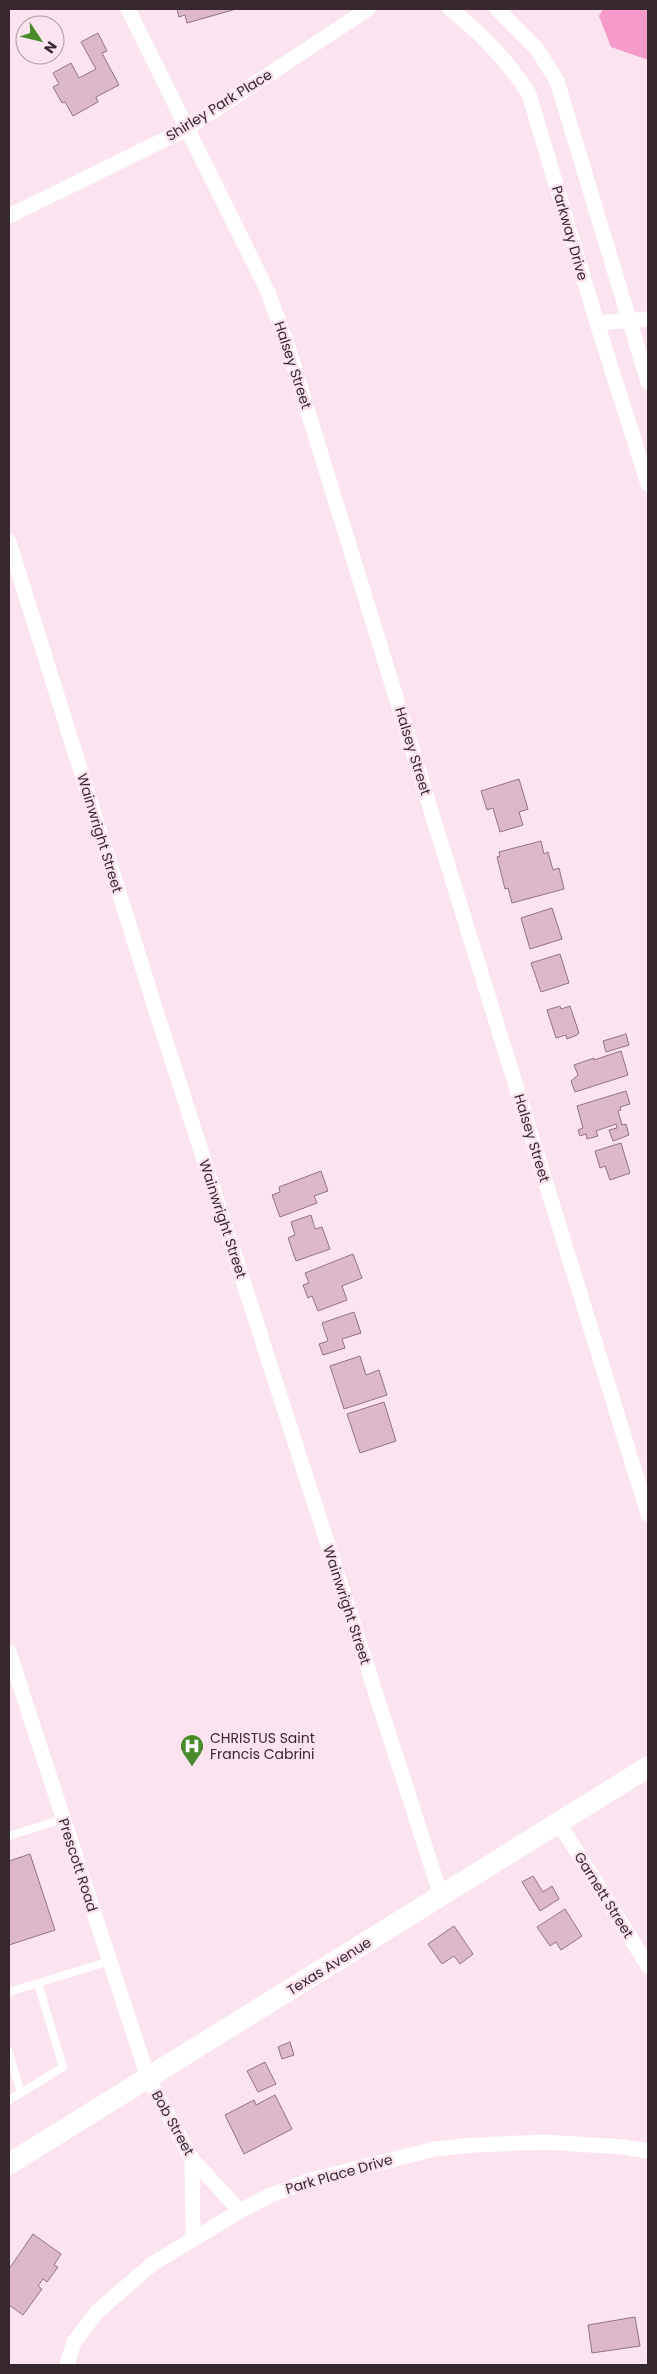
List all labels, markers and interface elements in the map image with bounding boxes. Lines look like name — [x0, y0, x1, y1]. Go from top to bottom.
north arrow — [15, 15, 65, 65]
text: N — [39, 37, 62, 58]
street label: Shirley Park Place — [162, 64, 276, 146]
street label: Parkway Drive — [547, 183, 593, 283]
street label: Halsey Street — [269, 319, 317, 411]
street label: Halsey Street — [390, 704, 436, 798]
street label: Wainwright Street — [72, 771, 128, 895]
street label: Halsey Street — [509, 1091, 555, 1185]
street label: Wainwright Street — [194, 1157, 252, 1281]
street label: Wainwright Street — [318, 1543, 376, 1667]
place label: CHRISTUS Saint Francis Cabrini — [210, 1728, 315, 1764]
hospital icon: CHRISTUS Saint Francis Cabrini — [179, 1733, 205, 1767]
street label: Prescott Road — [53, 1816, 103, 1914]
street label: Garnett Street — [570, 1848, 638, 1942]
street label: Texas Avenue — [283, 1932, 375, 2000]
street label: Bob Street — [147, 2087, 199, 2159]
street label: Park Place Drive — [283, 2149, 395, 2199]

